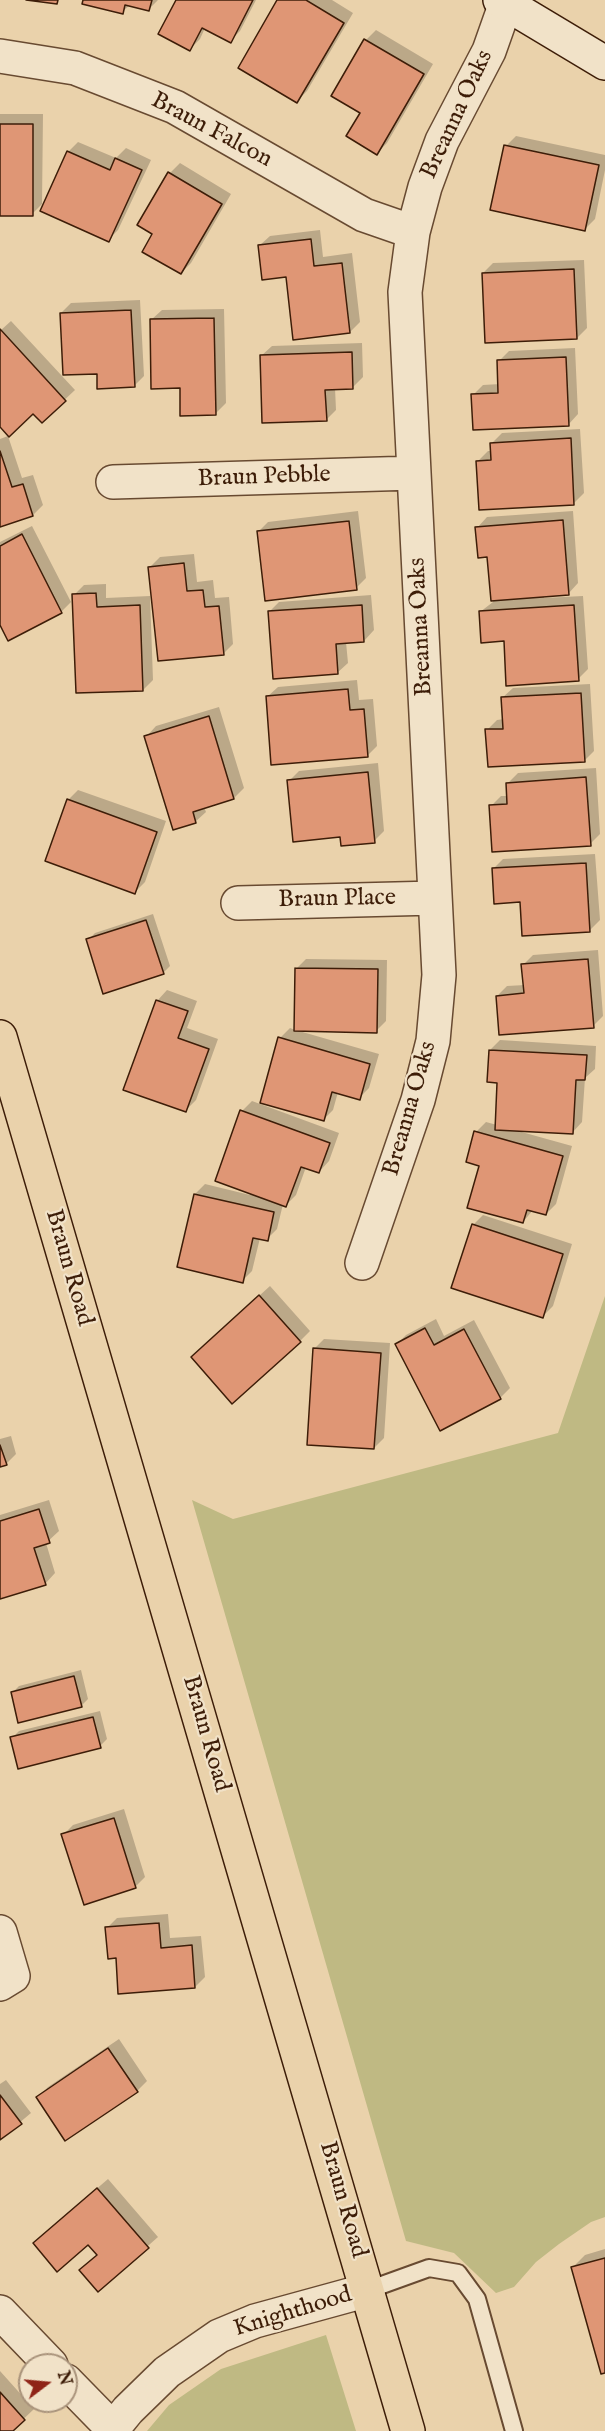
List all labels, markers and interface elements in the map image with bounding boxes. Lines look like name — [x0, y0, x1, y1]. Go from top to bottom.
street label: Breanna Oaks — [416, 46, 500, 184]
street label: Braun Falcon — [145, 87, 277, 175]
street label: Braun Pebble — [197, 461, 331, 495]
street label: Breanna Oaks — [404, 557, 440, 697]
street label: Braun Place — [278, 885, 396, 915]
street label: Breanna Oaks — [378, 1038, 444, 1180]
street label: Braun Road — [38, 1206, 98, 1330]
street label: Braun Road — [175, 1672, 235, 1796]
street label: Braun Road — [312, 2138, 372, 2262]
street label: Knighthood — [231, 2281, 355, 2345]
north arrow — [18, 2353, 78, 2413]
text: N — [52, 2369, 75, 2388]

